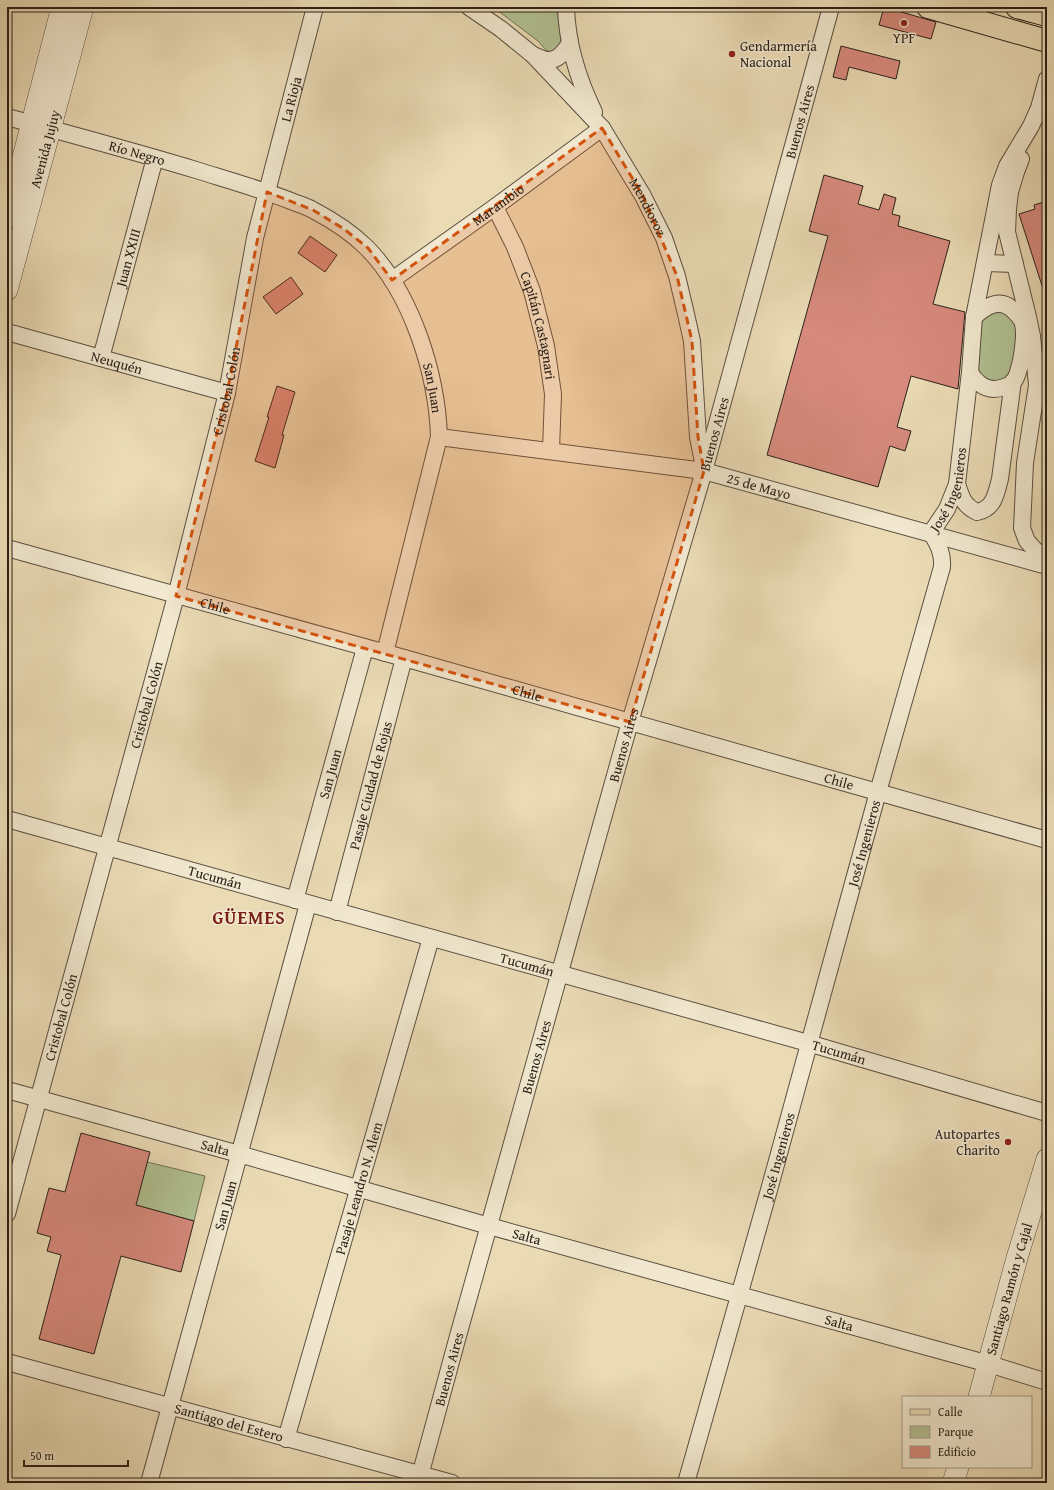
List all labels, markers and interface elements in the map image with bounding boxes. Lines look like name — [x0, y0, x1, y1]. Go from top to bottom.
marker: YPF — [899, 18, 909, 28]
place label: YPF — [893, 28, 916, 48]
place label: Gendarmería Nacional — [740, 36, 817, 72]
marker: Gendarmería Nacional — [727, 49, 737, 59]
street label: La Rioja — [276, 74, 307, 124]
street label: Buenos Aires — [780, 82, 819, 161]
street label: Avenida Jujuy — [25, 108, 65, 190]
street label: Río Negro — [107, 135, 168, 170]
street label: Mendioroz — [624, 174, 672, 240]
street label: Marambio — [468, 179, 528, 230]
street label: Juan XXIII — [110, 226, 146, 291]
street label: Capitán Castagnari — [515, 268, 561, 381]
street label: Cristobal Colón — [207, 345, 245, 437]
street label: Neuquén — [89, 346, 145, 379]
street label: San Juan — [418, 361, 447, 414]
street label: Buenos Aires — [694, 395, 734, 473]
street label: José Ingenieros — [923, 446, 971, 537]
street label: 25 de Mayo — [724, 468, 793, 505]
street label: Chile — [198, 592, 233, 619]
street label: Cristobal Colón — [125, 659, 168, 751]
street label: Chile — [510, 679, 545, 707]
street label: Buenos Aires — [604, 706, 644, 784]
street label: Pasaje Ciudad de Rojas — [344, 719, 397, 852]
street label: San Juan — [314, 746, 347, 801]
street label: Chile — [822, 767, 856, 795]
street label: José Ingenieros — [842, 798, 885, 891]
street label: Tucumán — [186, 860, 244, 894]
district label: GÜEMES — [212, 904, 286, 931]
street label: Tucumán — [498, 947, 556, 982]
street label: Cristobal Colón — [39, 971, 82, 1063]
street label: Buenos Aires — [516, 1018, 556, 1096]
street label: Tucumán — [810, 1035, 868, 1069]
street label: José Ingenieros — [756, 1110, 800, 1203]
street label: Pasaje Leandro N. Alem — [330, 1119, 387, 1257]
place label: Autopartes Charito — [935, 1124, 1000, 1160]
street label: Salta — [199, 1134, 232, 1161]
marker: Autopartes Charito — [1003, 1137, 1013, 1147]
street label: San Juan — [209, 1178, 242, 1232]
street label: Santiago Ramón y Cajal — [981, 1220, 1037, 1358]
street label: Salta — [510, 1223, 544, 1250]
street label: Salta — [822, 1309, 856, 1336]
street label: Buenos Aires — [429, 1330, 469, 1408]
legend — [902, 1396, 1032, 1468]
street label: Santiago del Estero — [172, 1398, 286, 1447]
text: Calle — [938, 1403, 963, 1420]
text: Parque — [938, 1423, 974, 1440]
scale bar — [24, 1442, 128, 1468]
text: Edificio — [938, 1443, 976, 1460]
text: 50 m — [30, 1447, 54, 1464]

